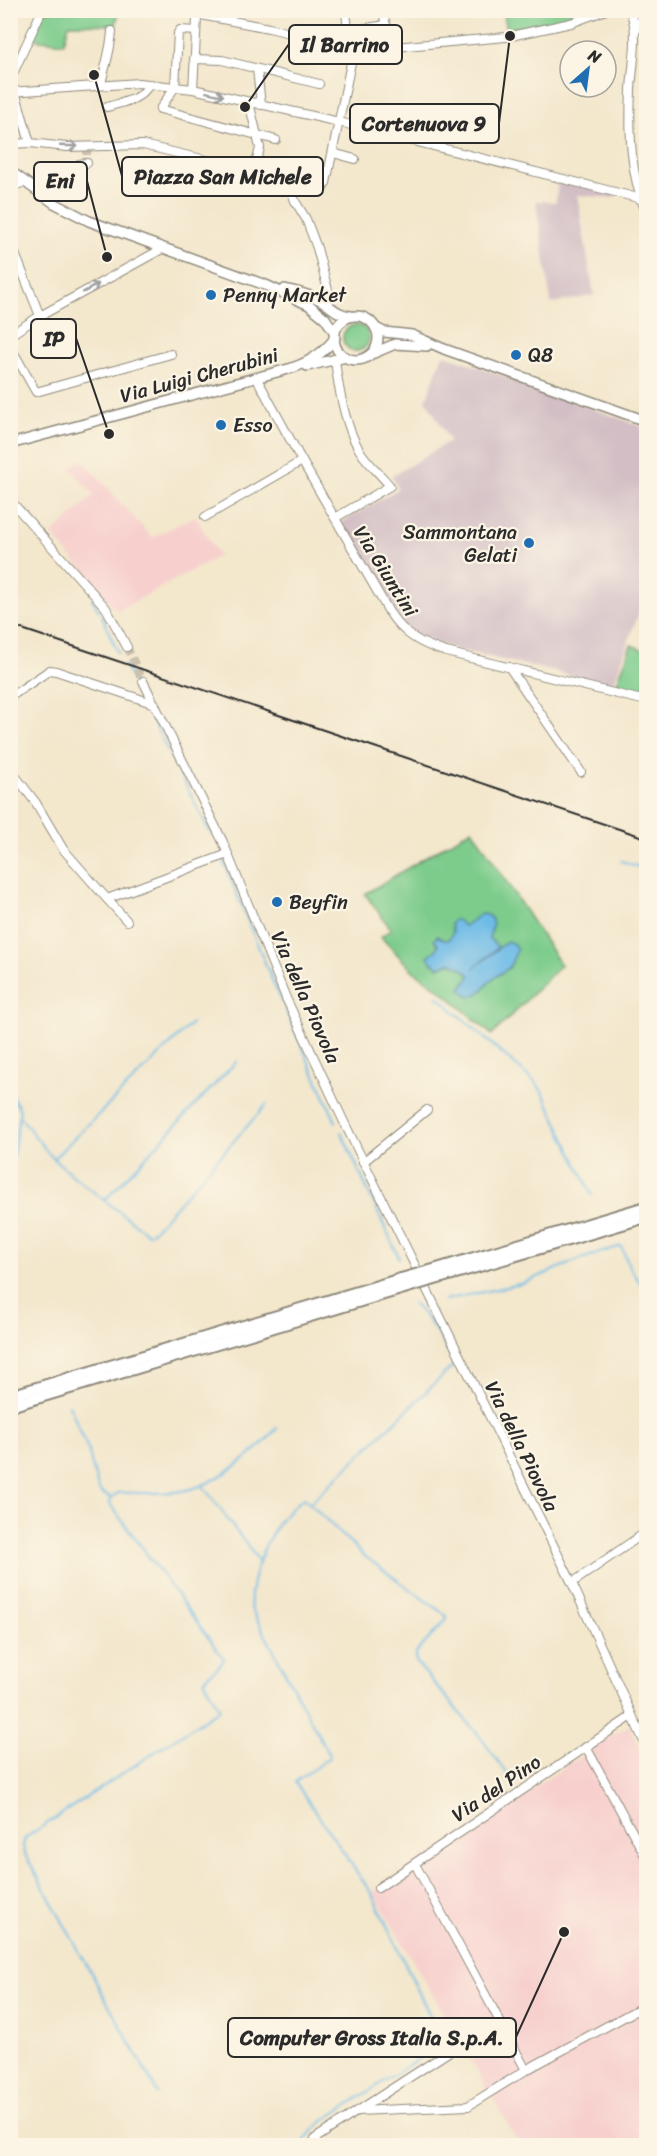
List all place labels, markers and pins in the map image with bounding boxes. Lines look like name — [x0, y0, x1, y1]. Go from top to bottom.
callout: Il Barrino — [289, 25, 402, 64]
callout: Cortenuova 9 — [350, 104, 499, 143]
callout: Piazza San Michele — [122, 157, 323, 196]
callout: Eni — [34, 162, 87, 201]
place label: Penny Market — [223, 278, 347, 313]
marker: Penny Market — [204, 288, 218, 302]
callout: IP — [31, 319, 76, 358]
place label: Q8 — [528, 338, 553, 373]
marker: Q8 — [509, 348, 523, 362]
place label: Esso — [233, 408, 273, 443]
marker: Esso — [214, 418, 228, 432]
place label: Sammontana Gelati — [403, 515, 517, 573]
marker: Sammontana Gelati — [522, 536, 536, 550]
place label: Beyfin — [289, 885, 348, 920]
marker: Beyfin — [270, 895, 284, 909]
callout: Computer Gross Italia S.p.A. — [228, 2018, 516, 2057]

